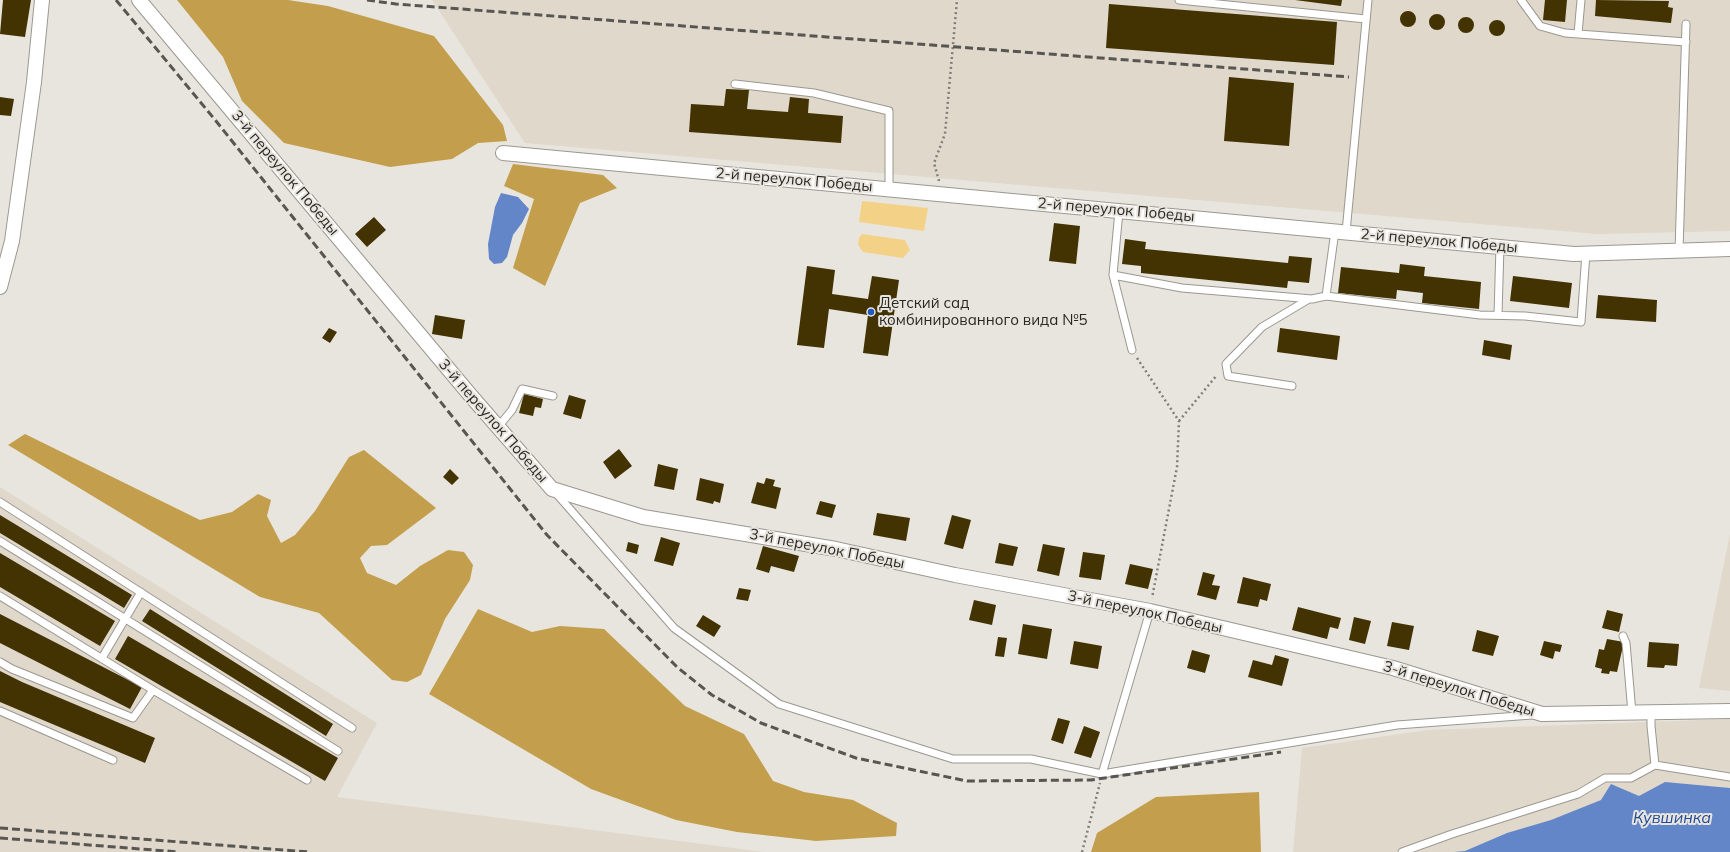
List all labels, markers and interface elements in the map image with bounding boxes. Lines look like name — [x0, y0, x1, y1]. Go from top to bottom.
street label: 3-й переулок Победы — [227, 107, 343, 239]
street label: 2-й переулок Победы — [715, 164, 873, 196]
street label: 2-й переулок Победы — [1037, 194, 1195, 226]
street label: 2-й переулок Победы — [1360, 225, 1518, 257]
place label: Детский сад комбинированного вида №5 — [879, 294, 1088, 329]
marker: Детский сад комбинированного вида №5 — [866, 307, 876, 317]
street label: 3-й переулок Победы — [435, 356, 551, 486]
street label: 3-й переулок Победы — [748, 525, 906, 573]
street label: 3-й переулок Победы — [1066, 587, 1224, 637]
street label: 3-й переулок Победы — [1381, 657, 1537, 721]
water label: Кувшинка — [1633, 808, 1711, 828]

